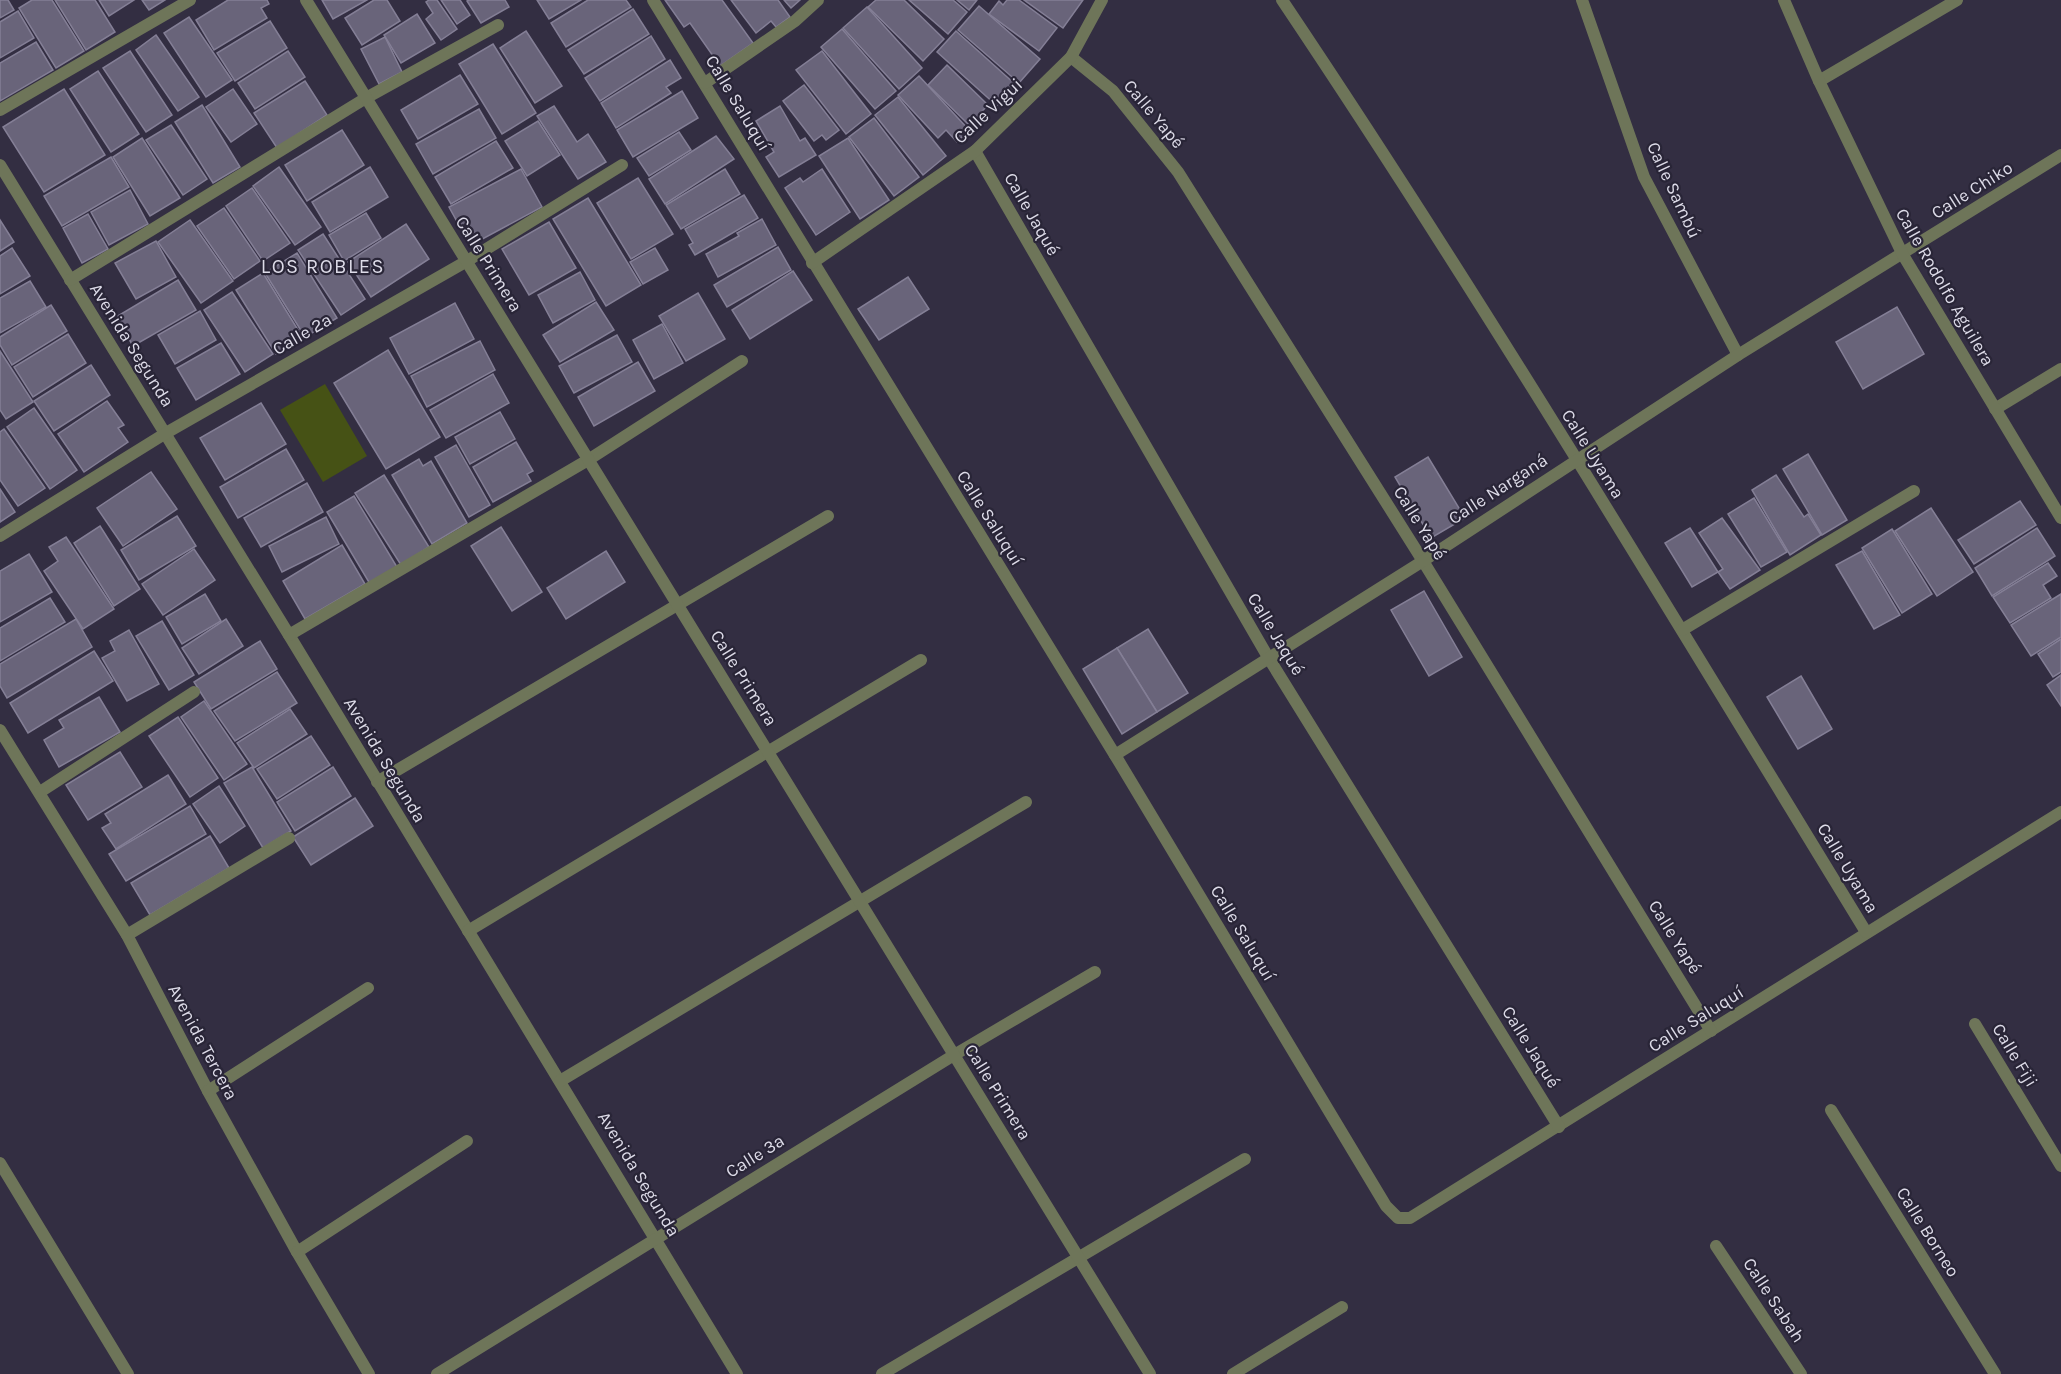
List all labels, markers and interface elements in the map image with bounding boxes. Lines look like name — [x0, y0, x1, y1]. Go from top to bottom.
street label: Calle Saluquí — [701, 51, 776, 156]
street label: Calle Vigui — [949, 73, 1027, 149]
street label: Calle Yapé — [1119, 75, 1189, 153]
street label: Calle Sambú — [1642, 138, 1706, 242]
street label: Calle Chiko — [1927, 156, 2017, 224]
street label: Calle Jaqué — [999, 168, 1065, 260]
street label: Calle Rodolfo Aguilera — [1891, 204, 1999, 370]
street label: Calle Primera — [451, 212, 527, 316]
district label: LOS ROBLES — [261, 255, 385, 278]
street label: Avenida Segunda — [85, 279, 179, 411]
street label: Calle 2a — [268, 308, 336, 360]
street label: Calle Uyama — [1557, 405, 1629, 503]
street label: Calle Narganá — [1444, 449, 1552, 529]
street label: Calle Saluquí — [952, 466, 1028, 570]
street label: Calle Yapé — [1389, 482, 1451, 564]
street label: Calle Jaqué — [1243, 589, 1309, 679]
street label: Calle Primera — [706, 626, 782, 730]
street label: Avenida Segunda — [339, 694, 431, 826]
street label: Calle Uyama — [1812, 819, 1884, 917]
street label: Calle Saluquí — [1206, 881, 1281, 986]
street label: Calle Yapé — [1644, 896, 1706, 978]
street label: Avenida Tercera — [163, 980, 243, 1104]
street label: Calle Saluquí — [1644, 981, 1748, 1057]
street label: Calle Jaqué — [1497, 1002, 1565, 1092]
street label: Calle Fiji — [1987, 1019, 2043, 1091]
street label: Calle Primera — [960, 1040, 1036, 1144]
street label: Avenida Segunda — [593, 1108, 685, 1240]
street label: Calle 3a — [722, 1129, 788, 1183]
street label: Calle Borneo — [1892, 1183, 1964, 1281]
street label: Calle Sabah — [1738, 1253, 1810, 1347]

